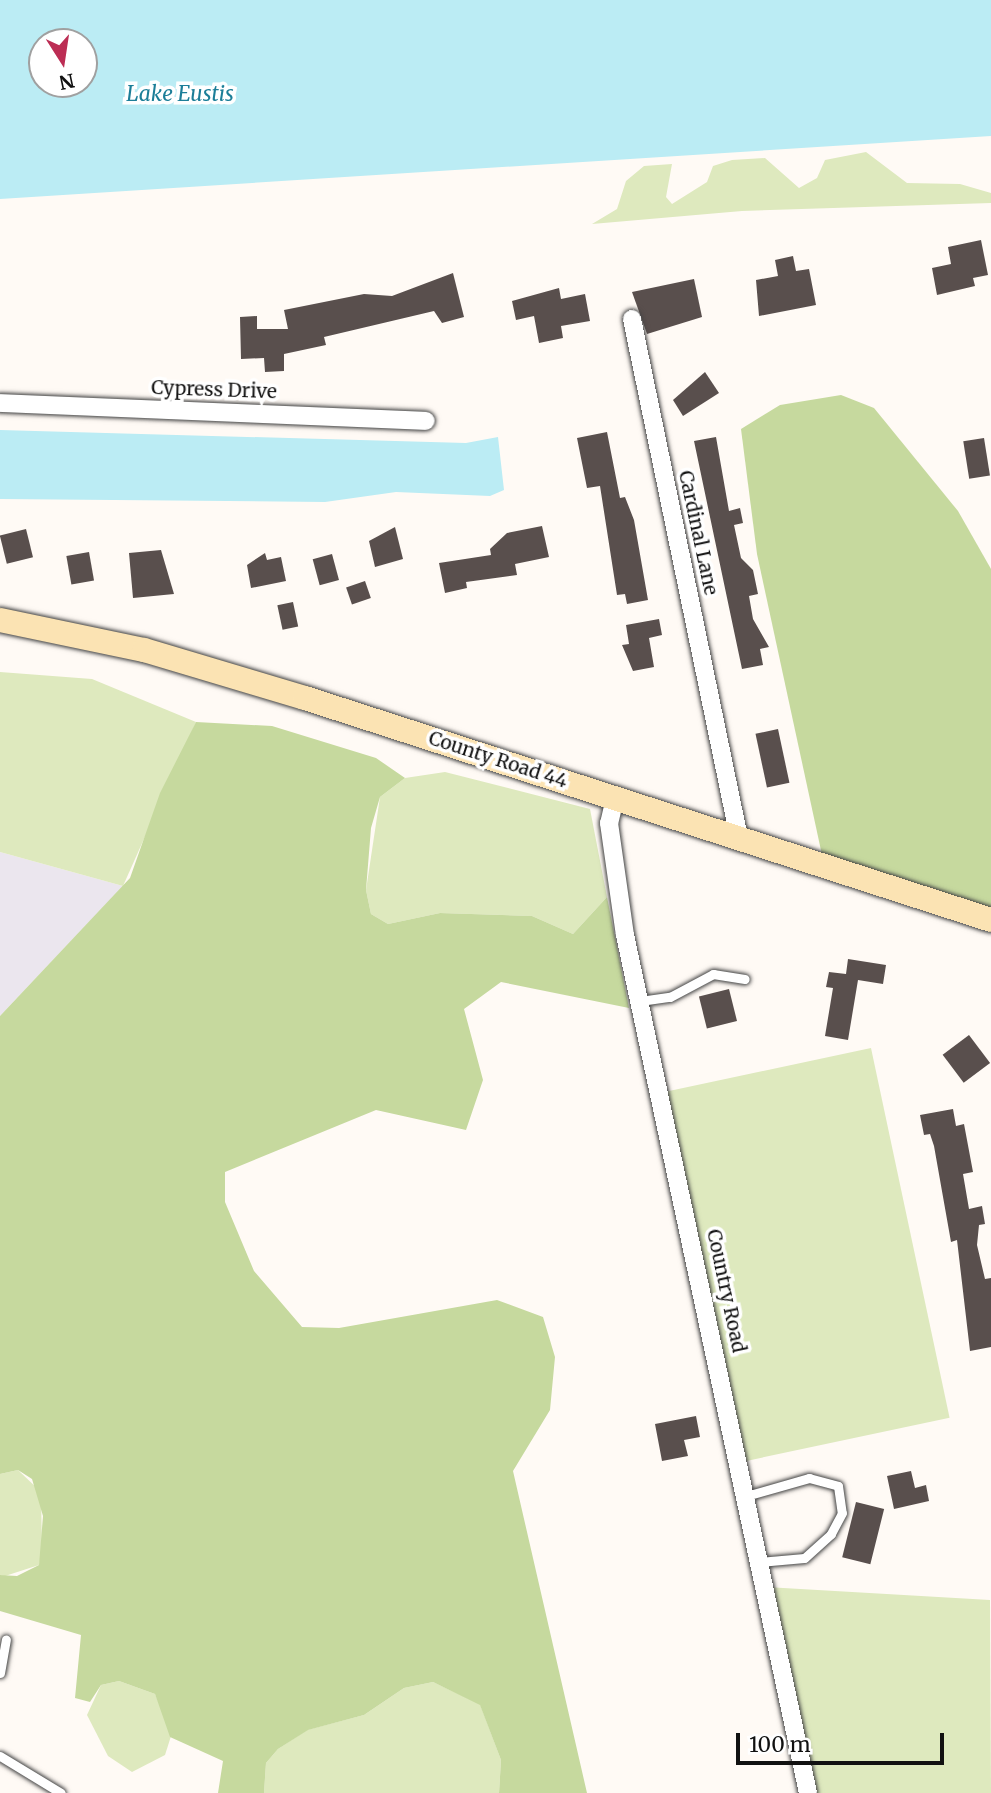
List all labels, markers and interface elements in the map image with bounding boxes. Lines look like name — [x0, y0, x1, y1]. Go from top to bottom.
north arrow — [28, 28, 98, 98]
text: N — [57, 68, 77, 95]
water label: Lake Eustis — [126, 81, 234, 107]
street label: Cypress Drive — [151, 376, 277, 404]
street label: Cardinal Lane — [674, 469, 722, 597]
street label: County Road 44 — [426, 727, 570, 793]
street label: Country Road — [702, 1227, 750, 1355]
scale bar — [739, 1720, 947, 1764]
text: 100 m — [749, 1731, 811, 1758]

